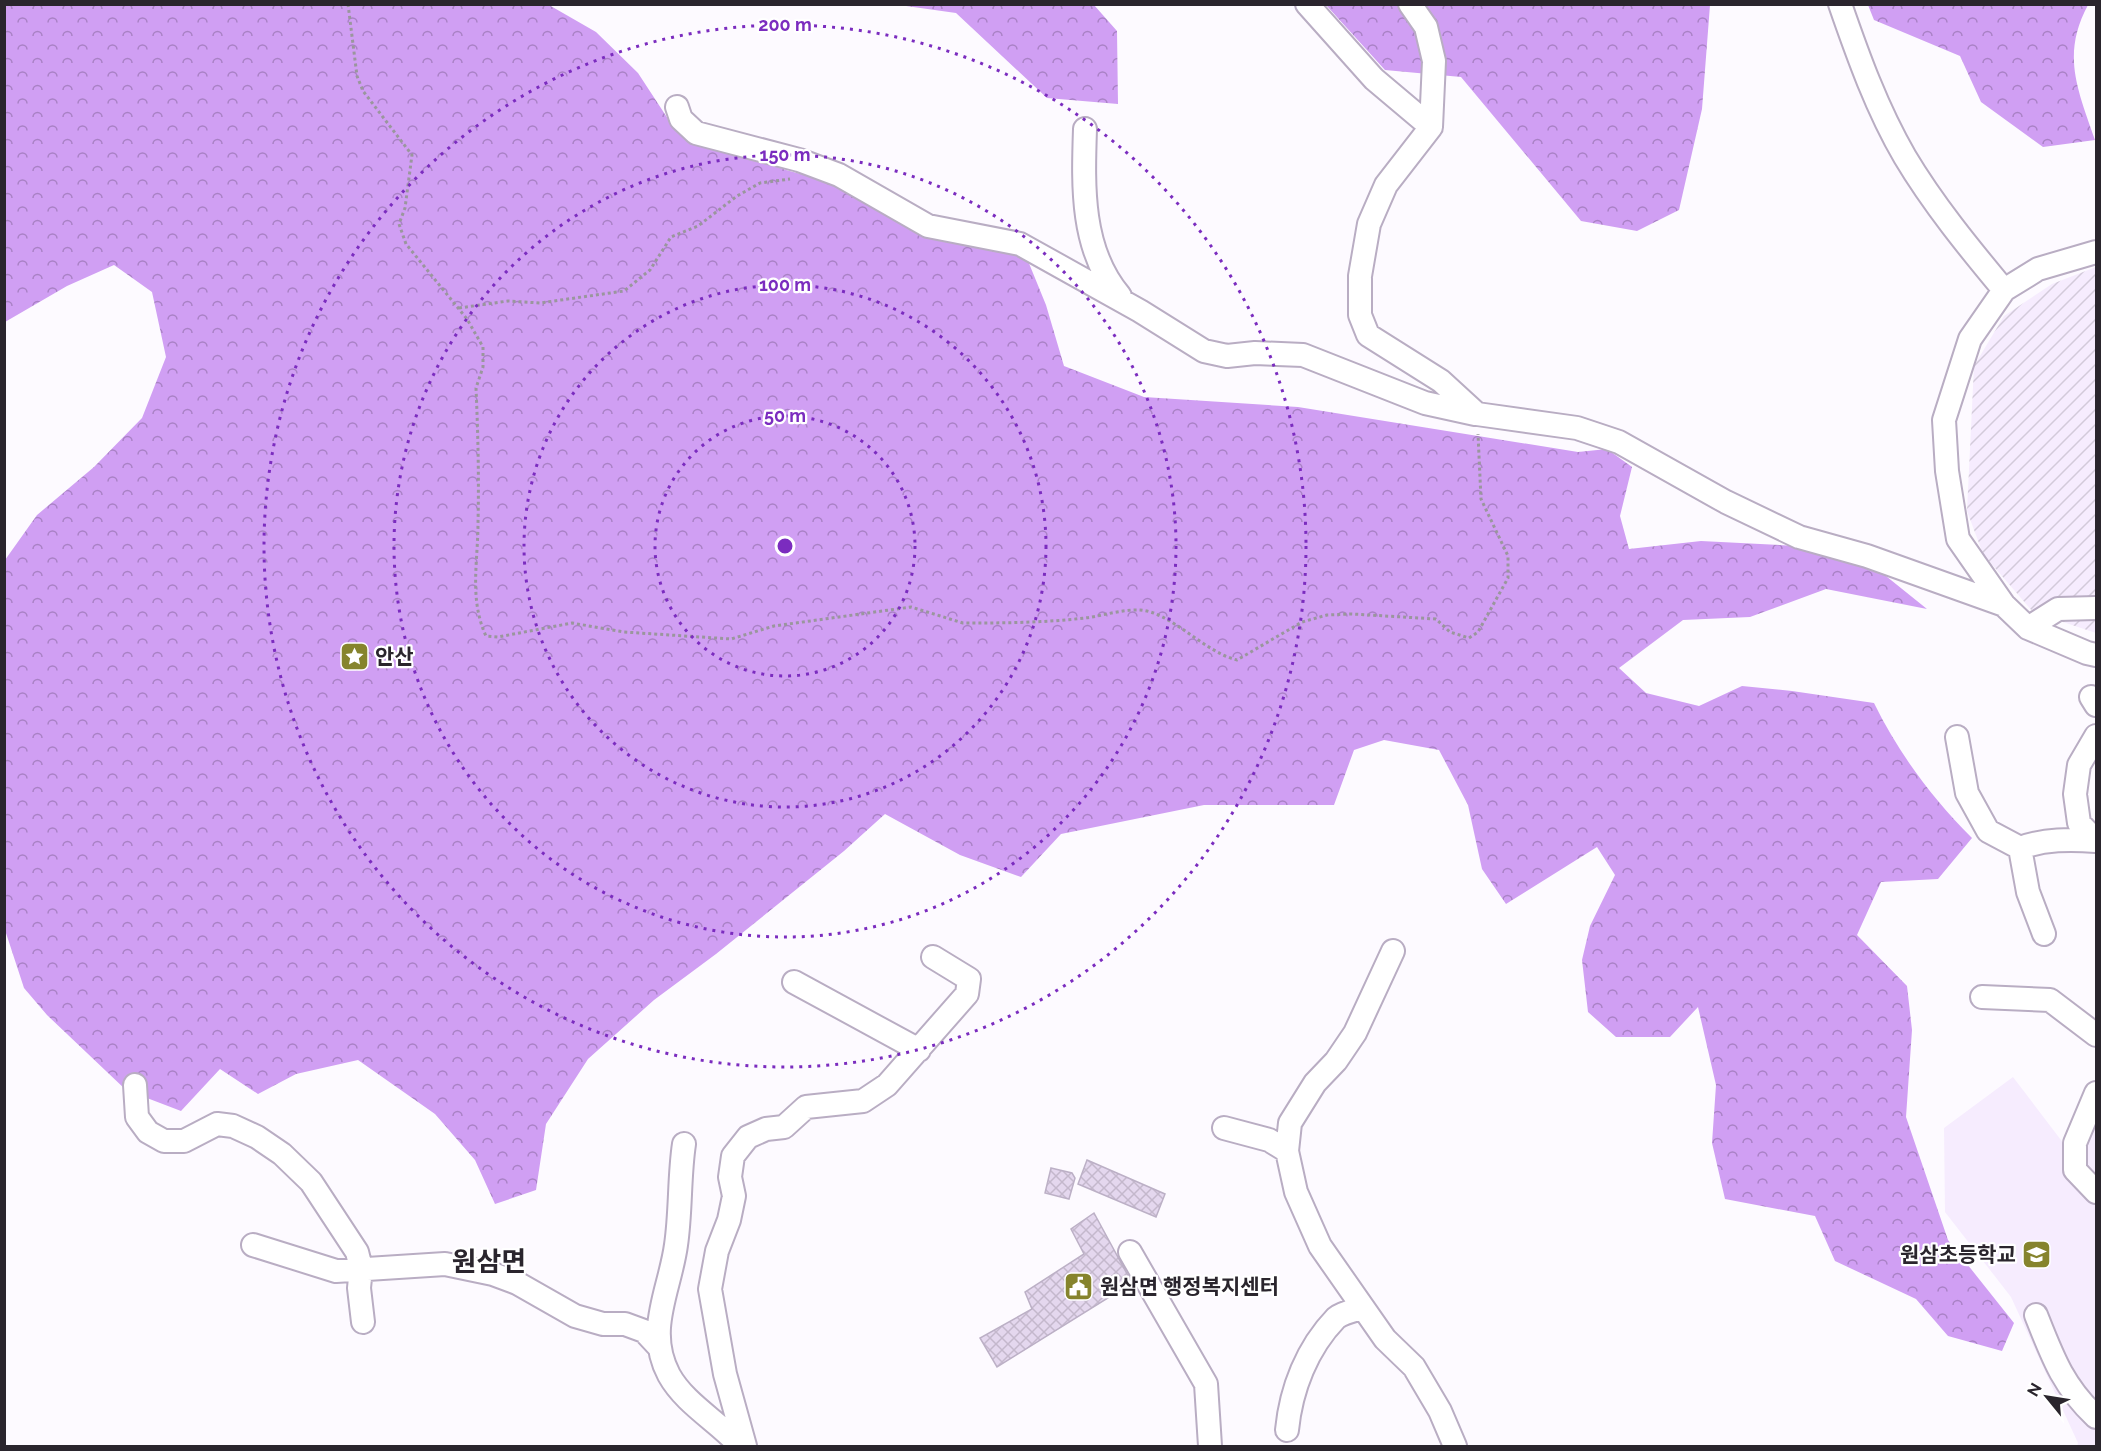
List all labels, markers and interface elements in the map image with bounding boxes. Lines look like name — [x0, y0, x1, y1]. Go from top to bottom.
text: 200 m — [758, 14, 812, 35]
text: 150 m — [760, 144, 811, 165]
text: 100 m — [759, 274, 811, 295]
text: 50 m — [764, 405, 806, 426]
centre of rings — [775, 536, 795, 556]
place icon: 안산 — [338, 641, 370, 673]
place label: 안산 — [375, 644, 414, 669]
school or university icon: 원삼초등학교 — [2021, 1239, 2053, 1271]
place label: 원삼초등학교 — [1900, 1242, 2016, 1267]
district label: 원삼면 — [452, 1246, 526, 1277]
public building icon: 원삼면 행정복지센터 — [1063, 1271, 1095, 1303]
place label: 원삼면 행정복지센터 — [1100, 1274, 1279, 1299]
north arrow — [2017, 1367, 2077, 1427]
text: N — [2023, 1380, 2046, 1400]

